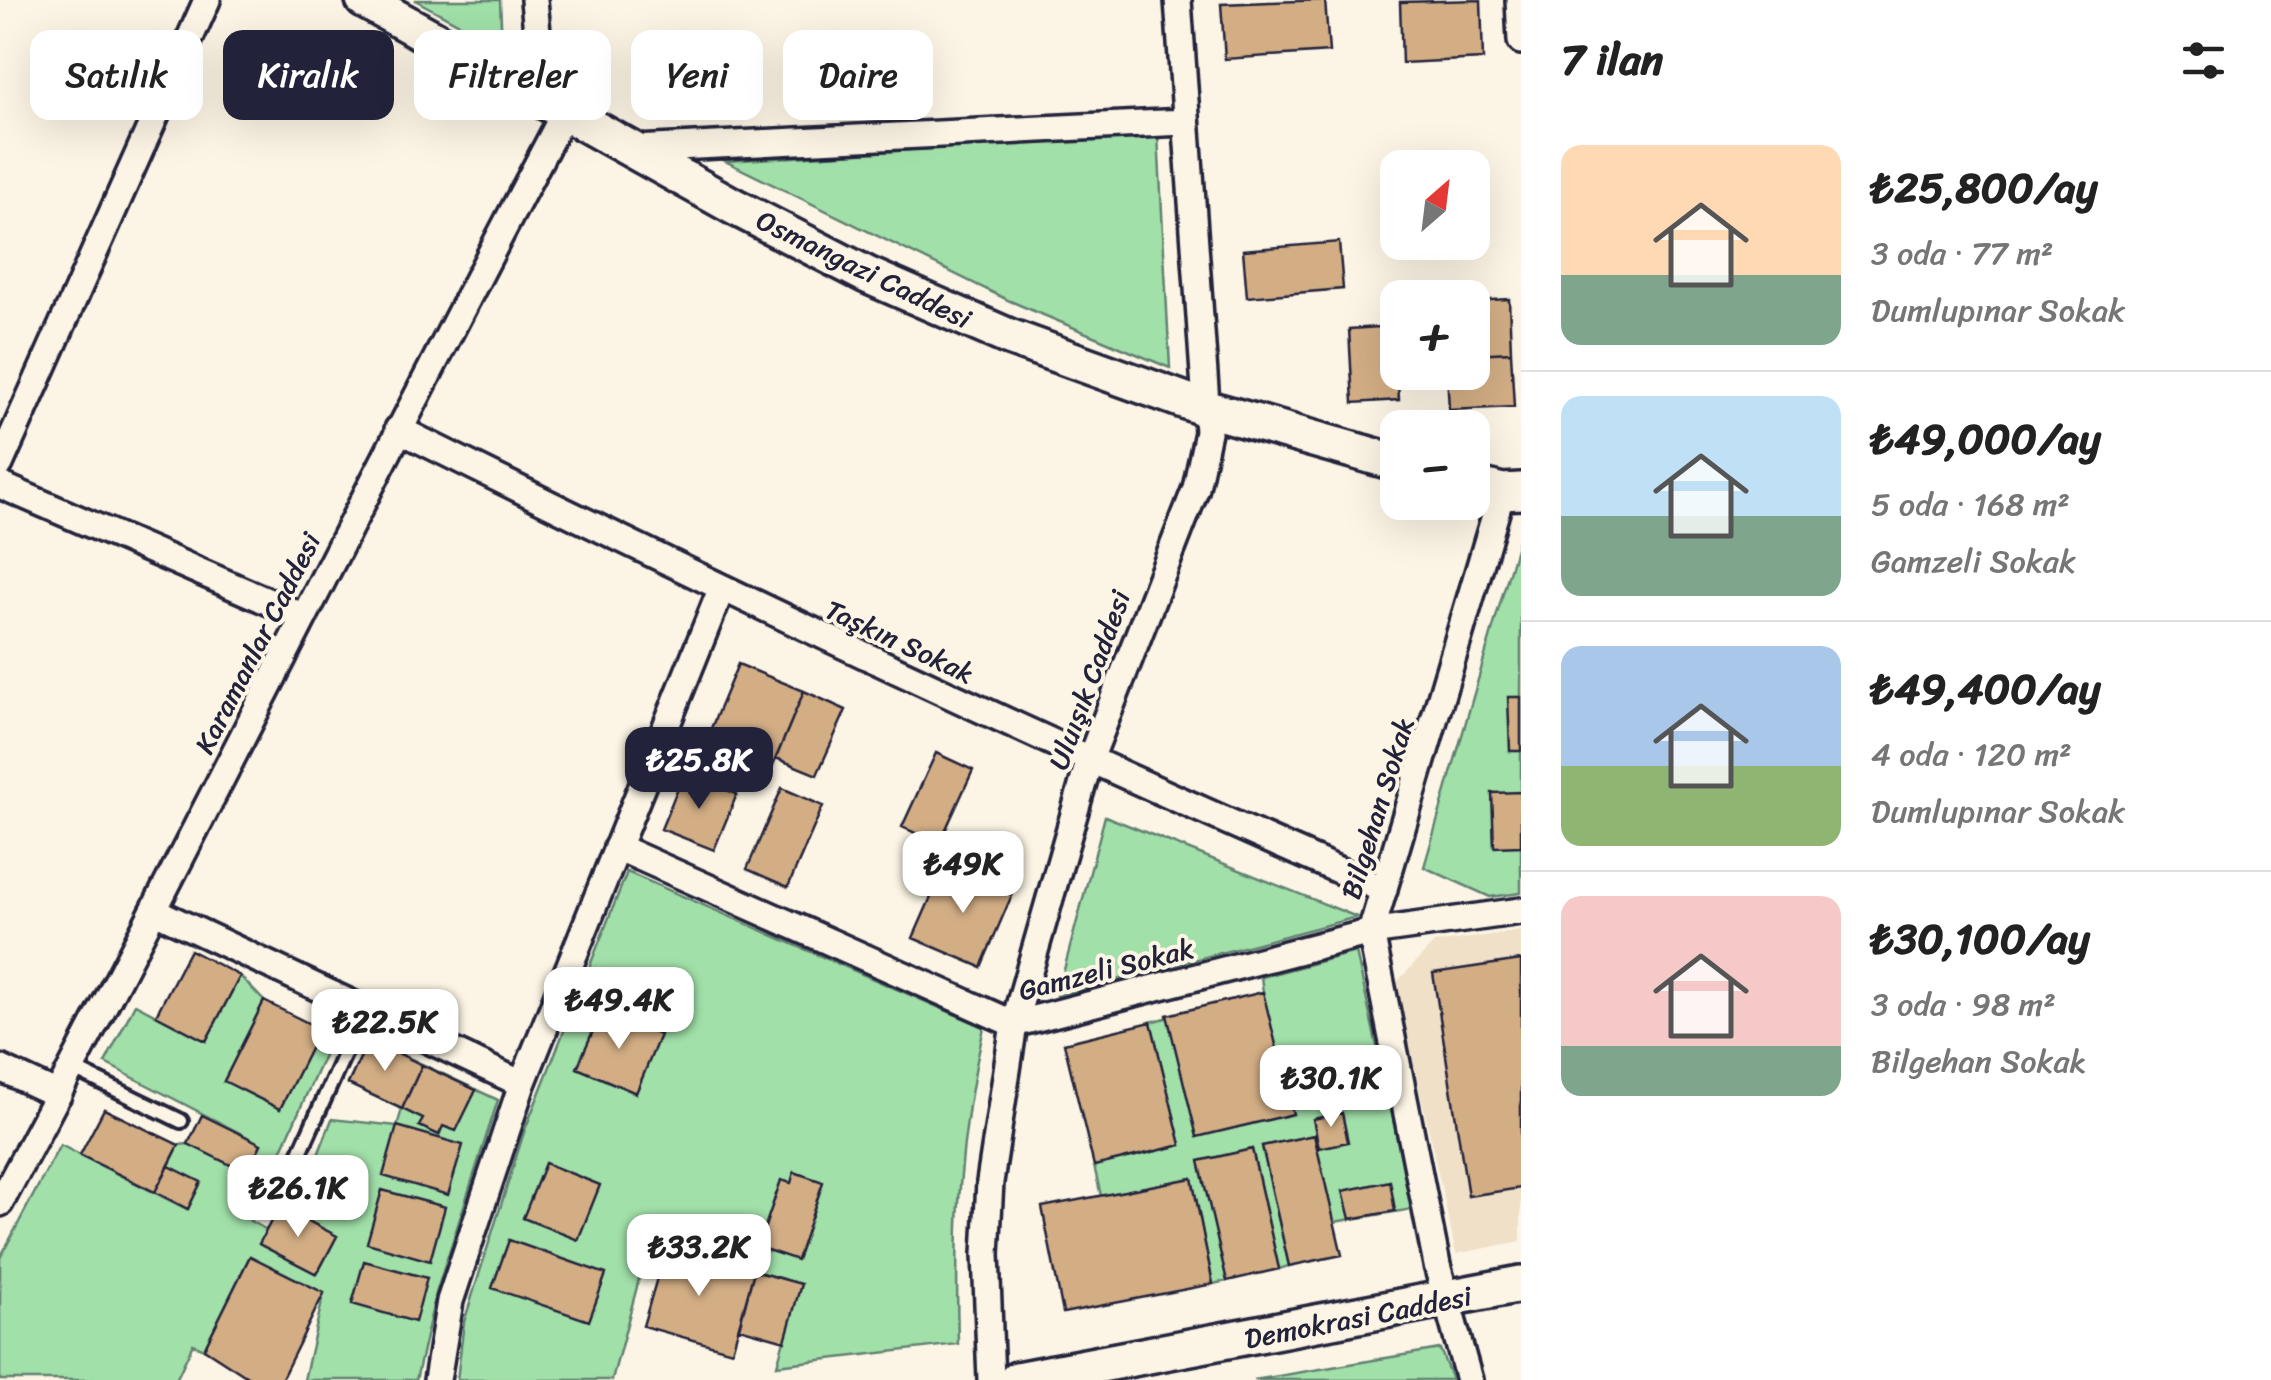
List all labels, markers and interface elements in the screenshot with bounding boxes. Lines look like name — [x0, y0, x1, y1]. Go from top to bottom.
text: 7 ilan — [1561, 23, 1663, 97]
chip: Satılık — [30, 30, 203, 120]
chip: Kiralık — [223, 30, 394, 120]
chip: Filtreler — [414, 30, 611, 120]
chip: Yeni — [631, 30, 763, 120]
chip: Daire — [783, 30, 933, 120]
icon: filters — [2176, 33, 2231, 88]
north arrow — [1380, 150, 1490, 260]
map controls — [1380, 150, 1490, 520]
text: ₺25,800/ay — [1871, 151, 2098, 225]
icon: home — [1641, 185, 1761, 305]
street label: Osmangazi Caddesi — [748, 196, 981, 343]
text: 3 oda · 77 m² — [1871, 225, 2053, 282]
button: + — [1380, 280, 1490, 390]
text: Dumlupınar Sokak — [1871, 282, 2125, 339]
text: ₺49,000/ay — [1871, 402, 2101, 476]
button: − — [1380, 410, 1490, 520]
icon: home — [1641, 436, 1761, 556]
text: 5 oda · 168 m² — [1871, 476, 2070, 533]
street label: Karamanlar Caddesi — [180, 523, 335, 763]
text: Gamzeli Sokak — [1871, 533, 2076, 590]
street label: Uluışık Caddesi — [1034, 582, 1145, 777]
street label: Taşkın Sokak — [817, 585, 983, 698]
text: ₺49,400/ay — [1871, 652, 2101, 726]
icon: home — [1641, 686, 1761, 806]
street label: Bilgehan Sokak — [1326, 711, 1428, 905]
text: 4 oda · 120 m² — [1871, 726, 2072, 783]
pin: ₺25.8K — [618, 727, 780, 812]
text: ₺25.8K — [647, 731, 751, 788]
text: Dumlupınar Sokak — [1871, 783, 2125, 840]
pin: ₺49K — [904, 831, 1022, 916]
text: ₺49K — [925, 835, 1001, 892]
text: ₺30,100/ay — [1871, 902, 2090, 976]
street label: Gamzeli Sokak — [1013, 924, 1199, 1015]
icon: home — [1641, 936, 1761, 1056]
pin: ₺49.4K — [538, 967, 700, 1052]
text: ₺49.4K — [566, 971, 672, 1028]
text: 3 oda · 98 m² — [1871, 976, 2056, 1033]
pin: ₺22.5K — [304, 989, 466, 1074]
text: ₺22.5K — [333, 993, 437, 1050]
text: Bilgehan Sokak — [1871, 1033, 2087, 1090]
pin: ₺30.1K — [1250, 1045, 1412, 1130]
text: ₺30.1K — [1282, 1049, 1380, 1106]
pin: ₺26.1K — [217, 1155, 379, 1240]
text: ₺26.1K — [249, 1159, 347, 1216]
pin: ₺33.2K — [618, 1214, 780, 1299]
text: ₺33.2K — [649, 1218, 749, 1275]
street label: Demokrasi Caddesi — [1240, 1271, 1477, 1364]

